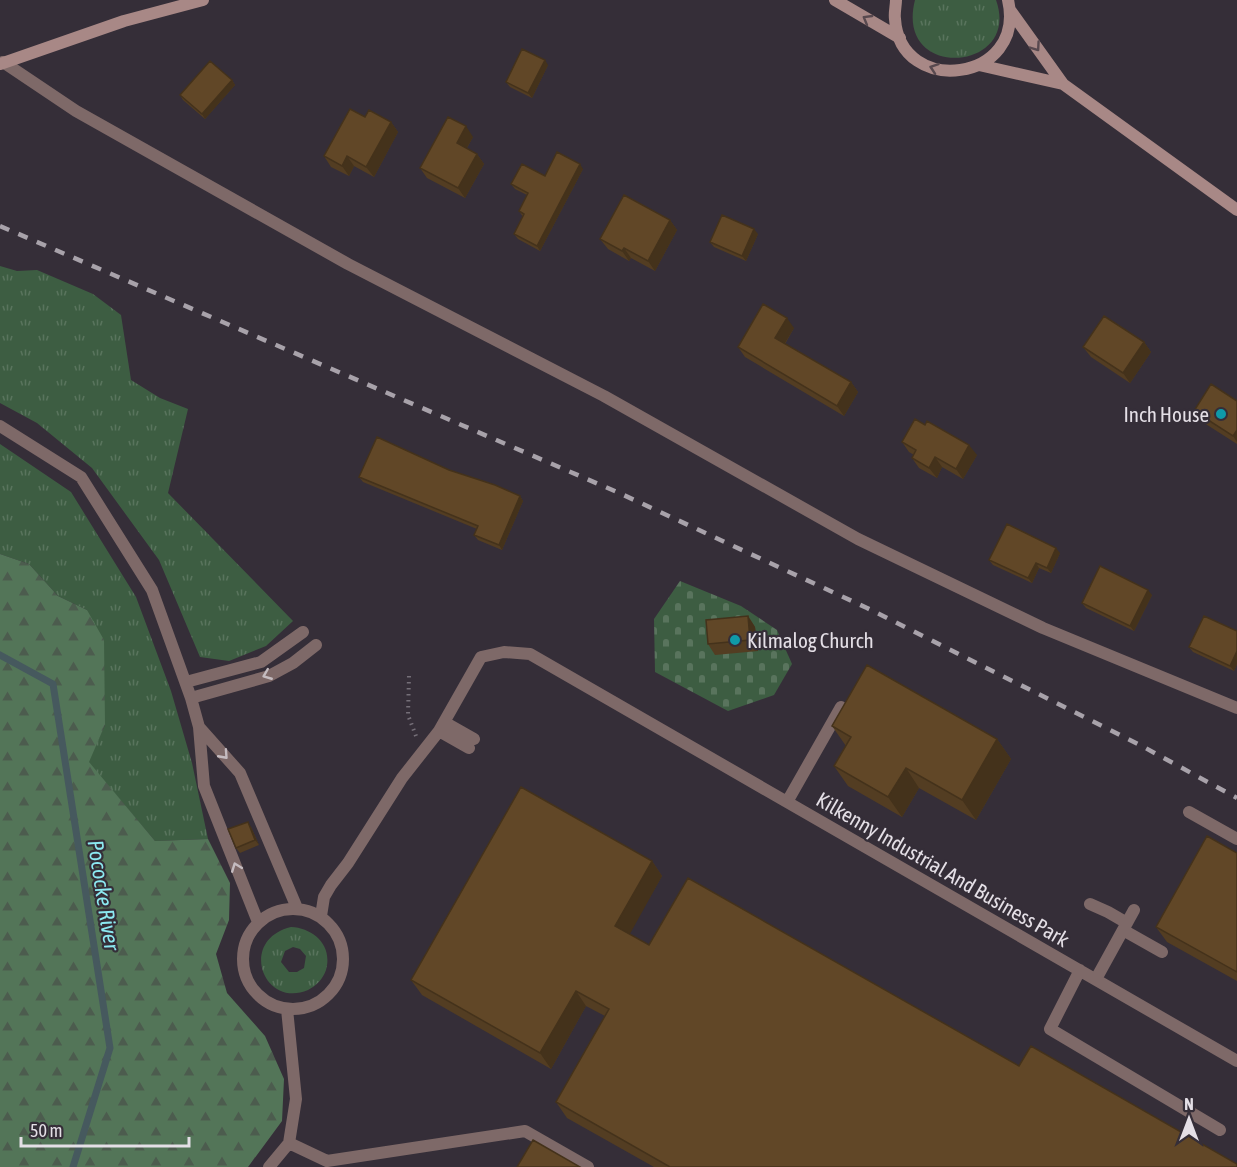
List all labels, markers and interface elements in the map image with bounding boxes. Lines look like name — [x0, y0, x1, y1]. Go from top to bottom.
one-way arrow — [863, 15, 873, 26]
one-way arrow — [1029, 40, 1040, 51]
one-way arrow — [929, 62, 940, 75]
place label: Inch House — [1123, 402, 1209, 426]
marker: Inch House — [1214, 407, 1228, 421]
place label: Kilmalog Church — [747, 628, 874, 652]
marker: Kilmalog Church — [728, 633, 742, 647]
one-way arrow — [262, 668, 273, 681]
one-way arrow — [217, 748, 228, 759]
street label: Kilkenny Industrial And Business Park — [813, 787, 1073, 951]
water label: Pococke River — [82, 838, 126, 953]
one-way arrow — [231, 862, 243, 873]
north arrow — [1159, 1089, 1219, 1149]
text: N — [1184, 1095, 1194, 1113]
scale bar — [21, 1110, 189, 1148]
text: 50 m — [30, 1120, 62, 1141]

